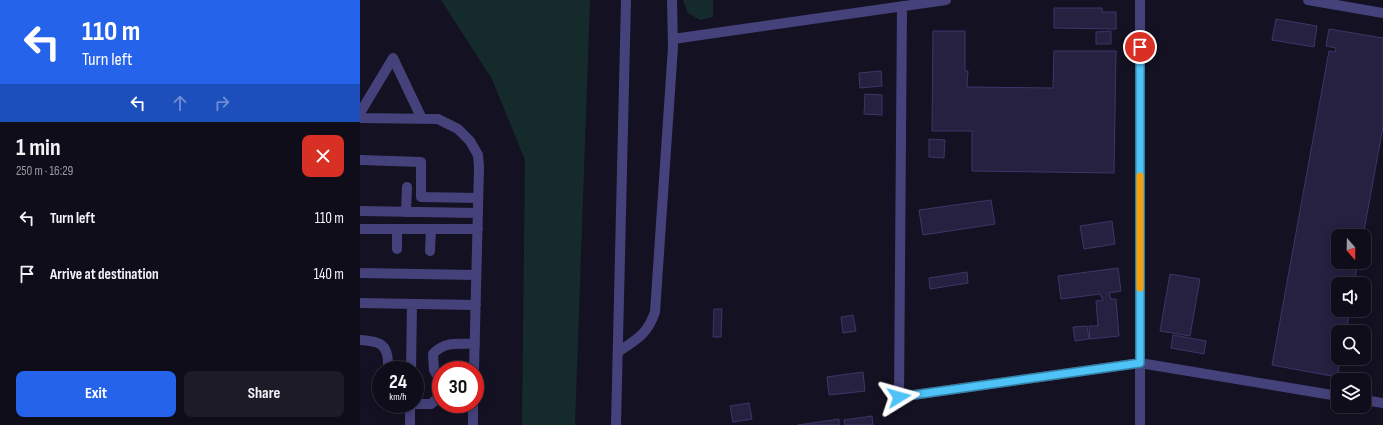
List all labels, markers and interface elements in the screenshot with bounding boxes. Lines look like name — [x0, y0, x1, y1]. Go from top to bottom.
text: 110 m — [82, 15, 140, 48]
icon: left — [16, 16, 68, 68]
pin — [1123, 30, 1157, 64]
icon: arrive — [1129, 36, 1151, 58]
text: Turn left — [82, 49, 133, 70]
icon: left — [127, 92, 149, 114]
icon: ahead — [169, 92, 191, 114]
icon: right — [211, 92, 233, 114]
text: 1 min — [16, 133, 61, 162]
button: close — [302, 135, 344, 177]
text: 250 m · 16:29 — [16, 163, 73, 179]
icon: left — [16, 207, 38, 229]
text: Turn left — [50, 209, 95, 228]
text: 110 m — [315, 209, 344, 228]
north arrow — [1331, 229, 1371, 269]
map controls — [1331, 229, 1371, 413]
icon: arrive — [16, 263, 38, 285]
text: Arrive at destination — [50, 265, 159, 284]
text: 140 m — [314, 265, 344, 284]
button: sound — [1331, 277, 1371, 317]
button: search — [1331, 325, 1371, 365]
speed limit sign: 30 — [432, 361, 484, 413]
text: 24 — [389, 370, 407, 394]
button: Exit — [16, 371, 176, 417]
button: Share — [184, 371, 344, 417]
button: layers — [1331, 373, 1371, 413]
position arrow — [878, 376, 920, 418]
text: km/h — [389, 391, 407, 403]

